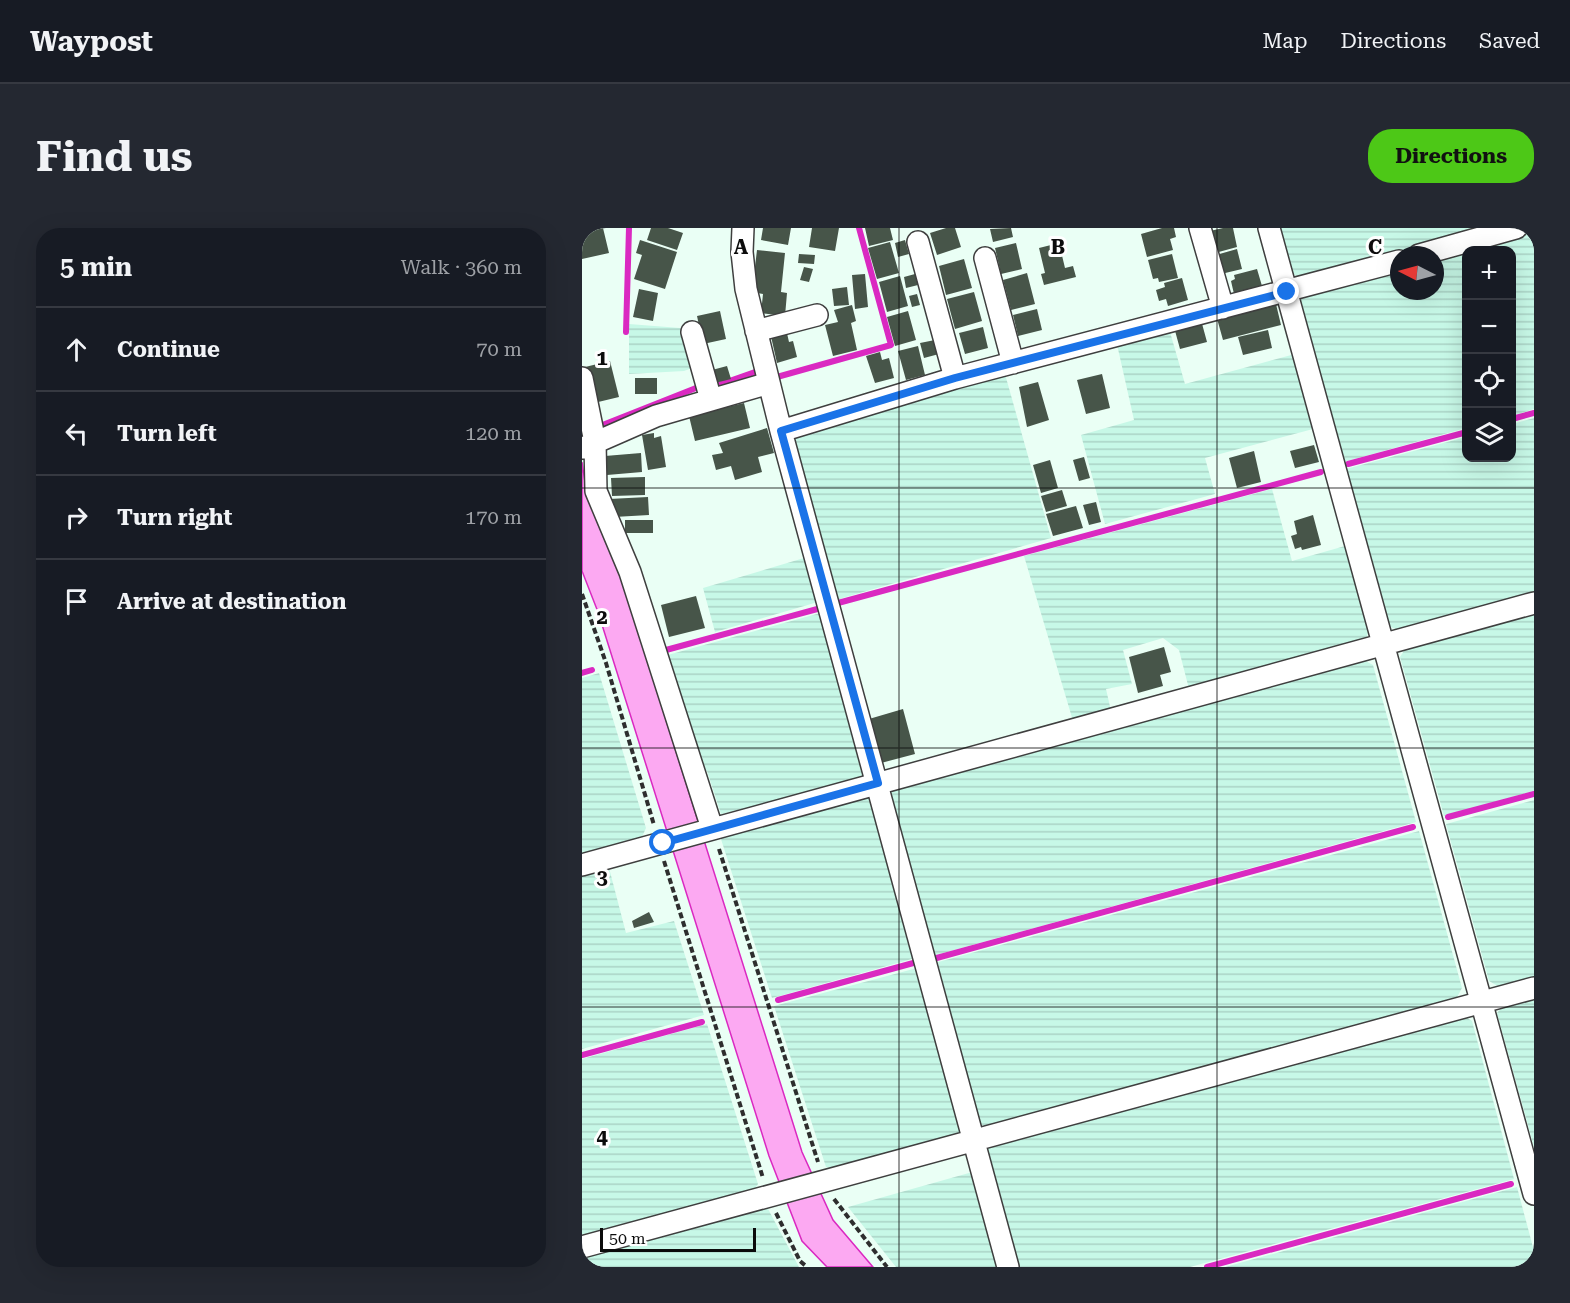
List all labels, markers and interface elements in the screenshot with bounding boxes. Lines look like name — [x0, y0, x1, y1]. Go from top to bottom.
text: Waypost — [30, 25, 153, 58]
text: Map — [1263, 29, 1307, 53]
text: Directions — [1340, 29, 1446, 53]
text: Saved — [1479, 29, 1540, 53]
button: Directions — [1368, 129, 1534, 183]
text: Find us — [36, 132, 193, 181]
text: A — [734, 235, 749, 259]
text: B — [1051, 235, 1065, 259]
text: C — [1368, 235, 1382, 259]
north arrow — [1390, 246, 1444, 300]
map controls — [1462, 246, 1516, 462]
button: + — [1462, 246, 1516, 300]
text: 5 min — [60, 252, 132, 282]
text: Walk · 360 m — [401, 255, 522, 279]
route end — [1273, 278, 1299, 304]
button: − — [1462, 300, 1516, 354]
icon: ahead — [60, 333, 93, 366]
text: Continue — [117, 337, 220, 362]
text: 70 m — [476, 337, 522, 361]
text: 1 — [596, 346, 608, 370]
button: locate — [1462, 354, 1516, 408]
button: layers — [1462, 408, 1516, 462]
icon: left — [60, 417, 93, 450]
text: Turn left — [117, 421, 217, 446]
text: 120 m — [465, 421, 522, 445]
icon: right — [60, 501, 93, 534]
text: Turn right — [117, 505, 232, 530]
text: 170 m — [465, 505, 522, 529]
icon: arrive — [60, 585, 93, 618]
text: Arrive at destination — [117, 589, 346, 614]
text: 2 — [596, 605, 608, 629]
route start — [649, 829, 675, 855]
text: 3 — [596, 865, 608, 889]
text: 4 — [596, 1125, 608, 1149]
scale bar — [600, 1225, 756, 1252]
text: 50 m — [609, 1229, 646, 1248]

